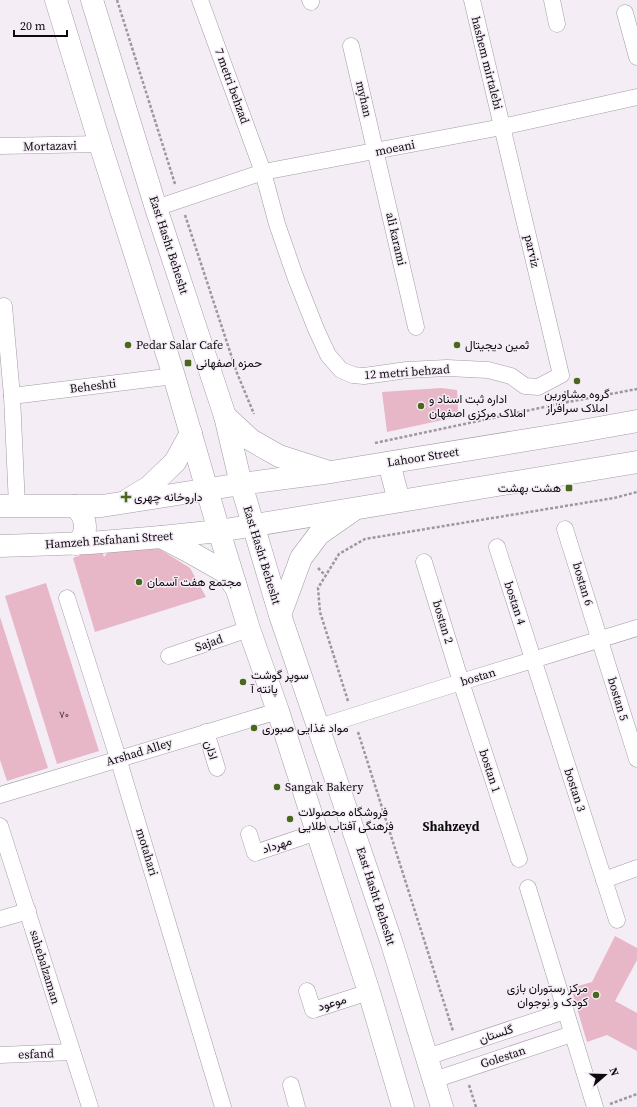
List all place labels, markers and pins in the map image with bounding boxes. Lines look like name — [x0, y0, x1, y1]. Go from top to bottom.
place label: Pedar Salar Cafe — [136, 337, 223, 353]
place label: ثمین دیجیتال — [465, 337, 530, 353]
marker: Pedar Salar Cafe — [123, 340, 133, 350]
marker: ثمین دیجیتال — [452, 340, 462, 350]
place label: حمزه اصفهانی — [196, 355, 262, 371]
marker: حمزه اصفهانی — [183, 358, 193, 368]
marker: گروه مشاورین املاک سرافراز — [572, 376, 582, 386]
place label: گروه مشاورین املاک سرافراز — [544, 386, 610, 416]
place label: اداره ثبت اسناد و املاک مرکزی اصفهان — [429, 391, 526, 421]
marker: اداره ثبت اسناد و املاک مرکزی اصفهان — [416, 401, 426, 411]
place label: هشت بهشت — [498, 480, 561, 496]
marker: هشت بهشت — [564, 483, 574, 493]
place label: داروخانه چهری — [134, 489, 203, 505]
marker: داروخانه چهری — [121, 492, 131, 502]
place label: مجتمع هفت آسمان — [147, 574, 241, 591]
marker: مجتمع هفت آسمان — [134, 577, 144, 587]
place label: سوپر گوشت پانته آ — [250, 667, 309, 697]
marker: سوپر گوشت پانته آ — [238, 677, 248, 687]
place label: مواد غذایی صبوری — [262, 720, 349, 736]
marker: مواد غذایی صبوری — [249, 723, 259, 733]
place label: Sangak Bakery — [285, 779, 364, 795]
marker: Sangak Bakery — [272, 782, 282, 792]
place label: فروشگاه محصولات فرهنگی آفتاب طلایی — [298, 804, 394, 834]
marker: فروشگاه محصولات فرهنگی آفتاب طلایی — [285, 814, 295, 824]
place label: مرکز رستوران بازی کودک و نوجوان — [507, 980, 588, 1010]
marker: مرکز رستوران بازی کودک و نوجوان — [591, 990, 601, 1000]

